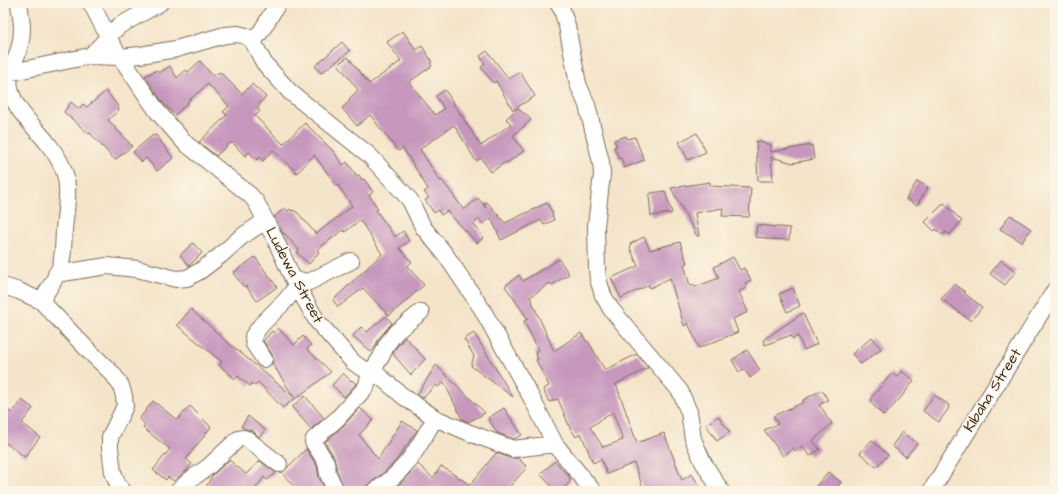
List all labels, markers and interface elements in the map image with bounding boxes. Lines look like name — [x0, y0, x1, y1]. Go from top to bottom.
street label: Ludewa Street — [260, 224, 329, 327]
street label: KIbaha Street — [958, 345, 1026, 436]

